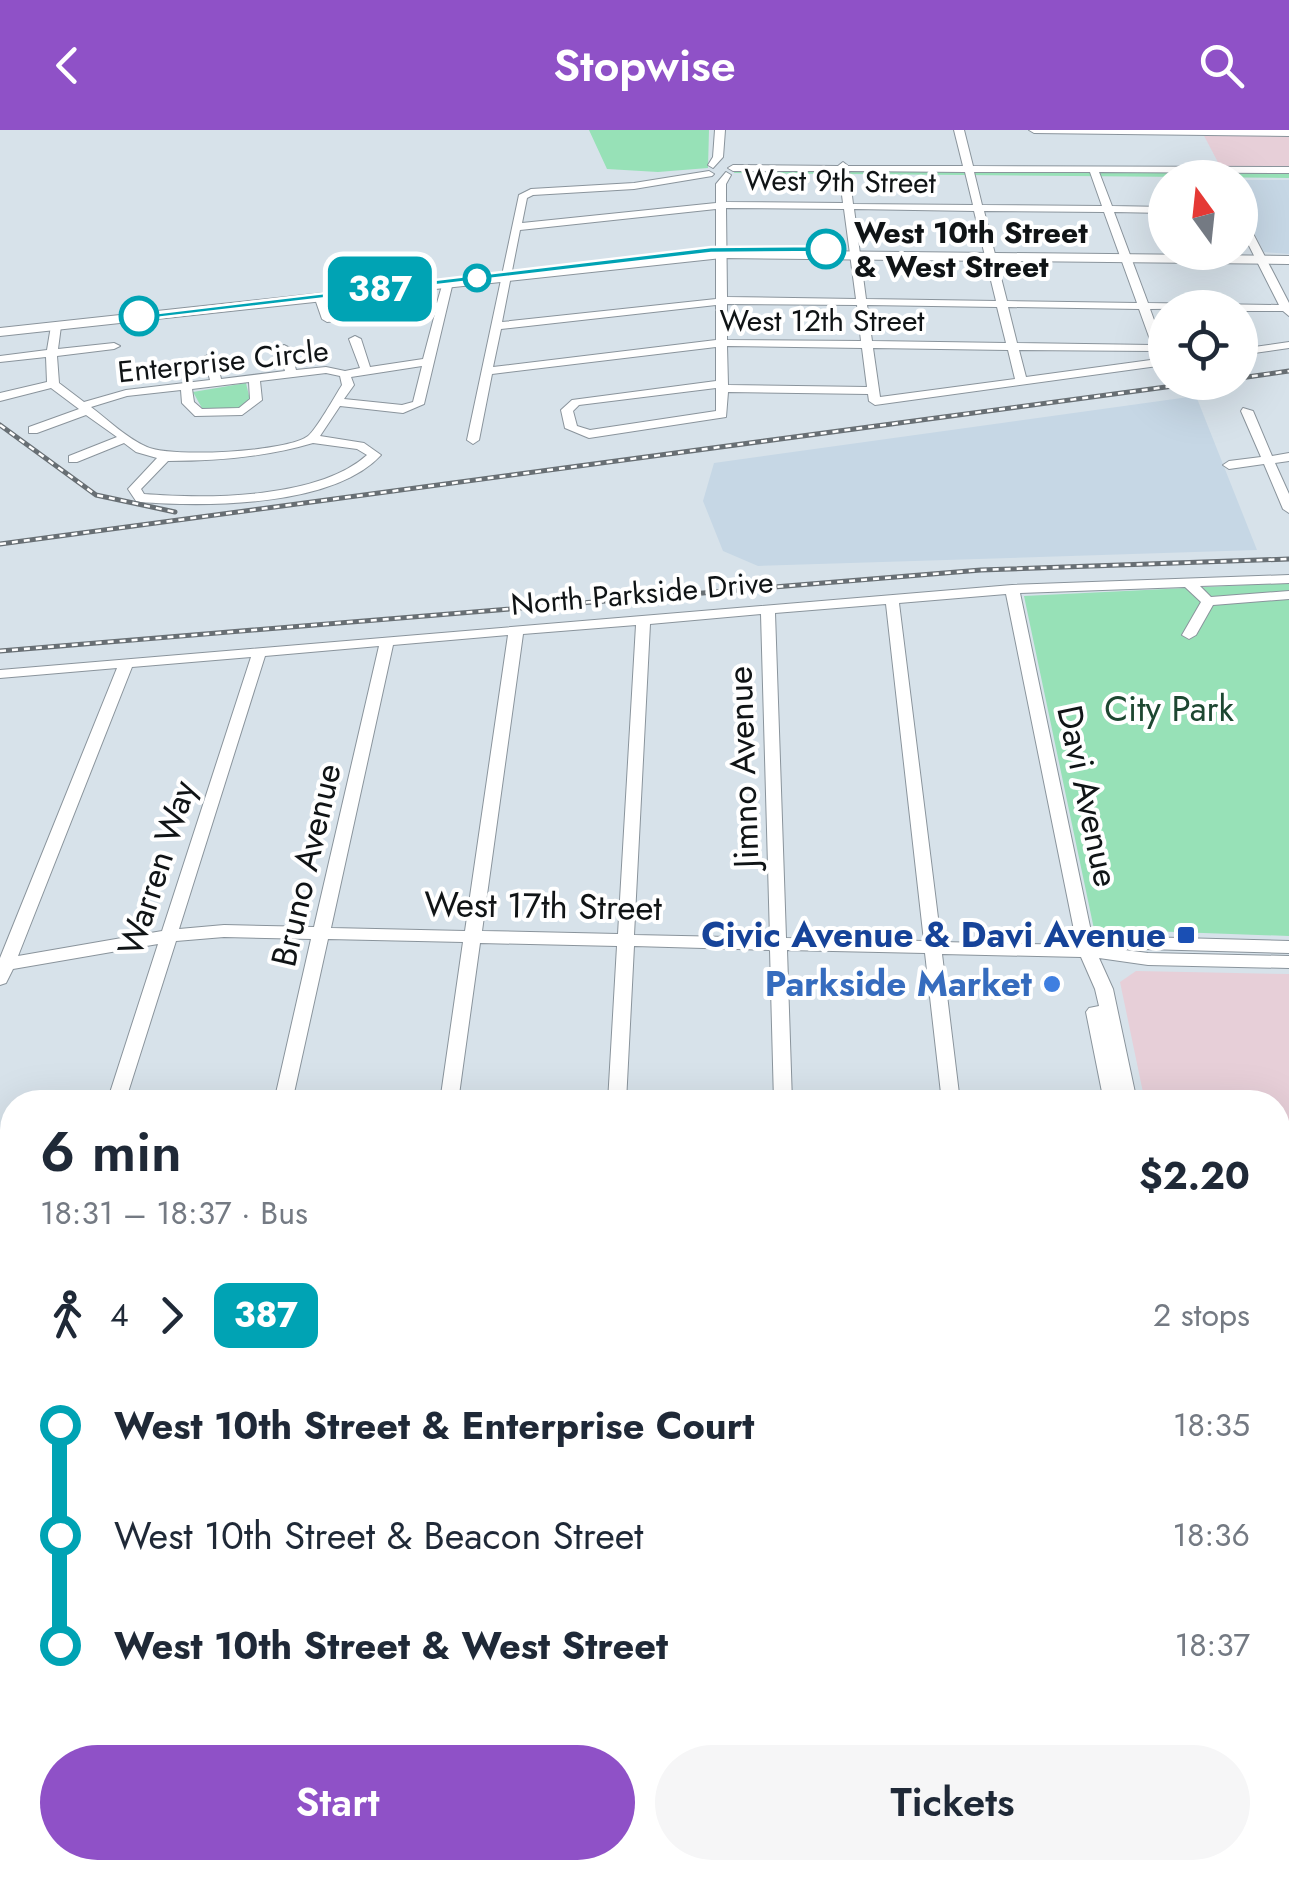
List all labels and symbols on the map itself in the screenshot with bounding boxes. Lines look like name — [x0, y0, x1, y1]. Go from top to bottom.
street label: West 9th Street — [744, 158, 937, 204]
north arrow — [1148, 160, 1258, 270]
place label: West 10th Street & West Street — [854, 211, 1088, 288]
marker: West 10th Street & West Street — [807, 230, 845, 268]
line badge: 387 — [322, 256, 438, 322]
unlabelled marker — [464, 265, 490, 291]
unlabelled marker — [120, 297, 158, 335]
street label: West 12th Street — [719, 299, 925, 342]
street label: Enterprise Circle — [115, 329, 331, 393]
street label: North Parkside Drive — [509, 560, 775, 626]
street label: Jimno Avenue — [714, 665, 772, 873]
park label: City Park — [1104, 684, 1234, 734]
street label: Davi Avenue — [1044, 701, 1132, 891]
street label: Bruno Avenue — [258, 759, 354, 971]
street label: Warren Way — [105, 773, 209, 962]
street label: West 17th Street — [424, 879, 663, 933]
place label: Civic Avenue & Davi Avenue — [701, 910, 1166, 960]
marker: Civic Avenue & Davi Avenue — [1175, 924, 1197, 946]
place label: Parkside Market — [765, 959, 1032, 1009]
marker: Parkside Market — [1041, 973, 1063, 995]

